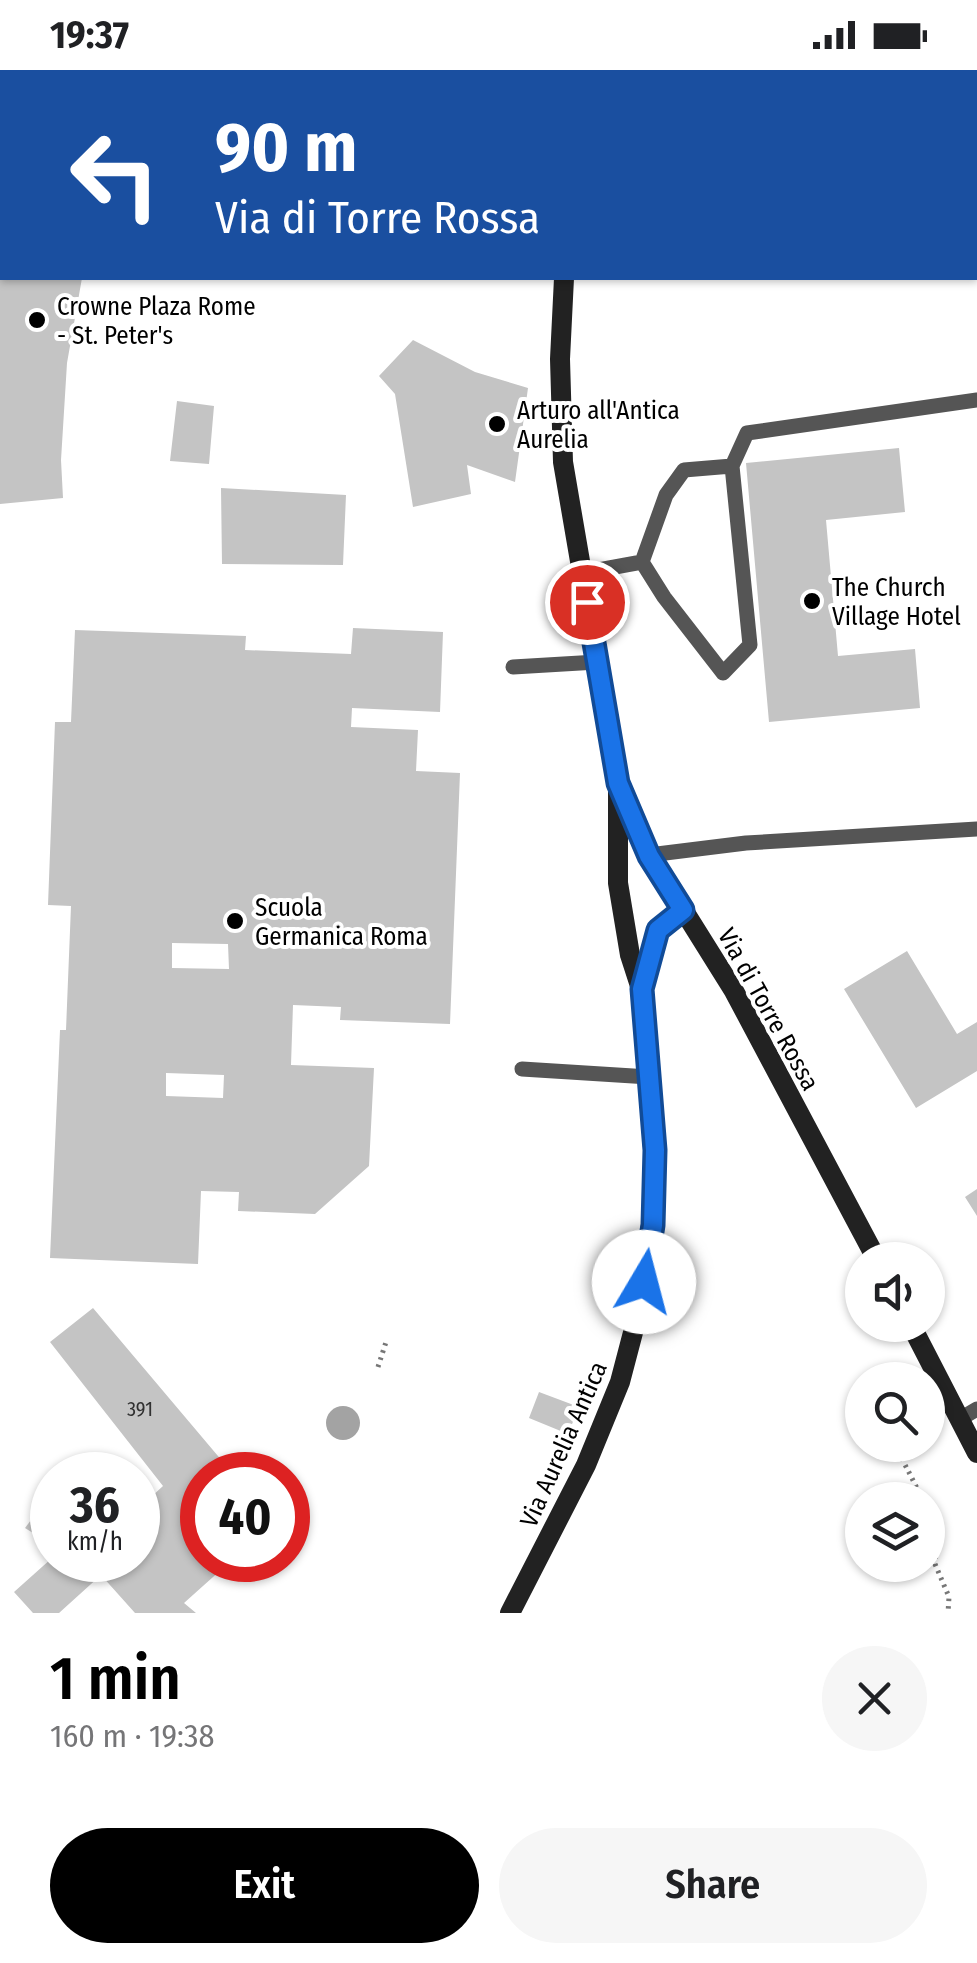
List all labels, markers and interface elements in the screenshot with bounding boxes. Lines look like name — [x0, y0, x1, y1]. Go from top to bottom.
text: 19:37 — [50, 12, 129, 58]
text: 90 m — [215, 106, 357, 190]
icon: left — [50, 110, 180, 240]
text: Via di Torre Rossa — [215, 191, 540, 245]
place label: Crowne Plaza Rome - St. Peter's — [57, 292, 256, 351]
marker: Crowne Plaza Rome - St. Peter's — [26, 309, 48, 331]
place label: Arturo all'Antica Aurelia — [517, 396, 680, 455]
marker: Arturo all'Antica Aurelia — [486, 413, 508, 435]
pin — [545, 560, 630, 645]
place label: The Church Village Hotel — [832, 573, 961, 632]
icon: arrive — [560, 575, 615, 630]
marker: The Church Village Hotel — [801, 590, 823, 612]
place label: Scuola Germanica Roma — [255, 893, 428, 952]
marker: Scuola Germanica Roma — [224, 910, 246, 932]
street label: Via di Torre Rossa — [711, 923, 825, 1096]
position arrow — [592, 1230, 696, 1334]
map controls — [845, 1242, 945, 1582]
button: sound — [845, 1242, 945, 1342]
street label: Via Aurelia Antica — [514, 1357, 614, 1532]
button: search — [845, 1362, 945, 1462]
house number: 391 — [127, 1397, 153, 1421]
speed limit sign: 40 — [180, 1452, 310, 1582]
text: 36 — [70, 1475, 120, 1535]
button: layers — [845, 1482, 945, 1582]
text: km/h — [67, 1527, 123, 1557]
text: 1 min — [50, 1643, 181, 1715]
button: close — [822, 1646, 927, 1751]
text: 160 m · 19:38 — [50, 1717, 215, 1755]
button: Exit — [50, 1828, 479, 1943]
button: Share — [499, 1828, 927, 1943]

